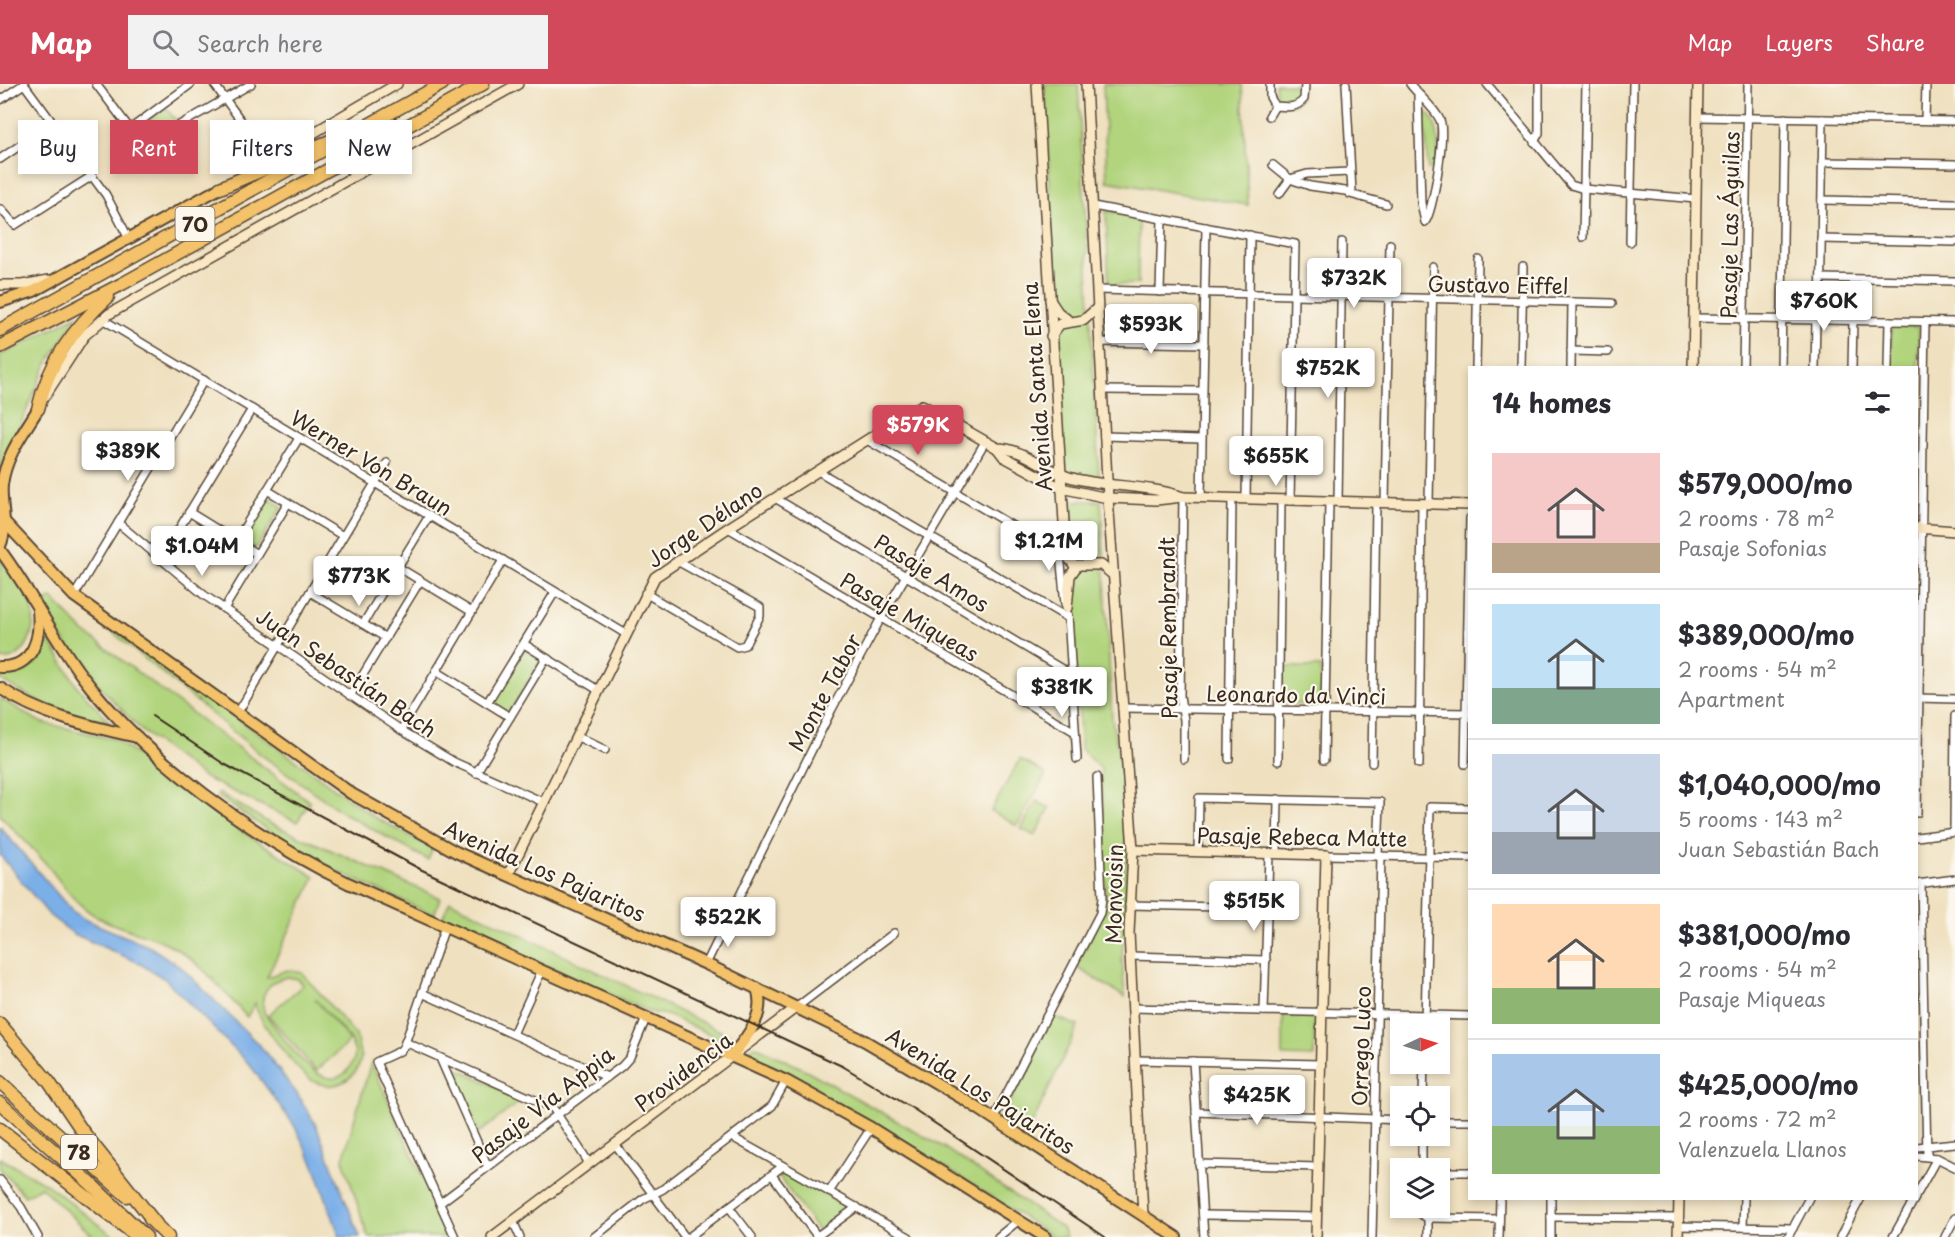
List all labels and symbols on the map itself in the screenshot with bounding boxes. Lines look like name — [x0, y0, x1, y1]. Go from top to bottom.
street label: Pasaje Las Águilas — [1711, 131, 1747, 319]
road number: 70 — [176, 207, 214, 241]
pin: $732K — [1312, 258, 1396, 309]
street label: Gustavo Eiffel — [1427, 267, 1569, 301]
street label: Avenida Santa Elena — [1013, 281, 1059, 493]
pin: $760K — [1782, 281, 1866, 332]
pin: $593K — [1109, 304, 1193, 355]
pin: $752K — [1286, 348, 1370, 399]
street label: Werner Von Braun — [285, 401, 459, 523]
pin: $579K — [876, 405, 960, 456]
pin: $389K — [86, 431, 170, 482]
pin: $655K — [1234, 436, 1318, 487]
street label: Jorge Délano — [640, 473, 768, 575]
pin: $1.21M — [1000, 521, 1098, 572]
street label: Pasaje Amos — [869, 525, 995, 619]
pin: $1.04M — [153, 526, 251, 577]
street label: Pasaje Rembrandt — [1149, 536, 1185, 720]
pin: $773K — [317, 556, 401, 607]
street label: Pasaje Miqueas — [835, 563, 985, 669]
street label: Juan Sebastián Bach — [250, 600, 444, 744]
street label: Monte Tabor — [779, 627, 869, 757]
pin: $381K — [1020, 667, 1104, 718]
street label: Leonardo da Vinci — [1206, 676, 1386, 712]
street label: Avenida Los Pajaritos — [439, 811, 651, 929]
street label: Pasaje Rebeca Matte — [1196, 818, 1408, 854]
street label: Monvoisin — [1096, 844, 1130, 944]
pin: $515K — [1212, 881, 1296, 932]
pin: $522K — [686, 897, 770, 948]
street label: Orrego Luco — [1342, 985, 1378, 1107]
north arrow — [1390, 1014, 1450, 1074]
street label: Avenida Los Pajaritos — [880, 1019, 1082, 1161]
street label: Providencia — [627, 1023, 739, 1119]
street label: Pasaje Vía Appia — [464, 1038, 621, 1170]
pin: $425K — [1215, 1075, 1299, 1126]
road number: 78 — [61, 1135, 97, 1169]

